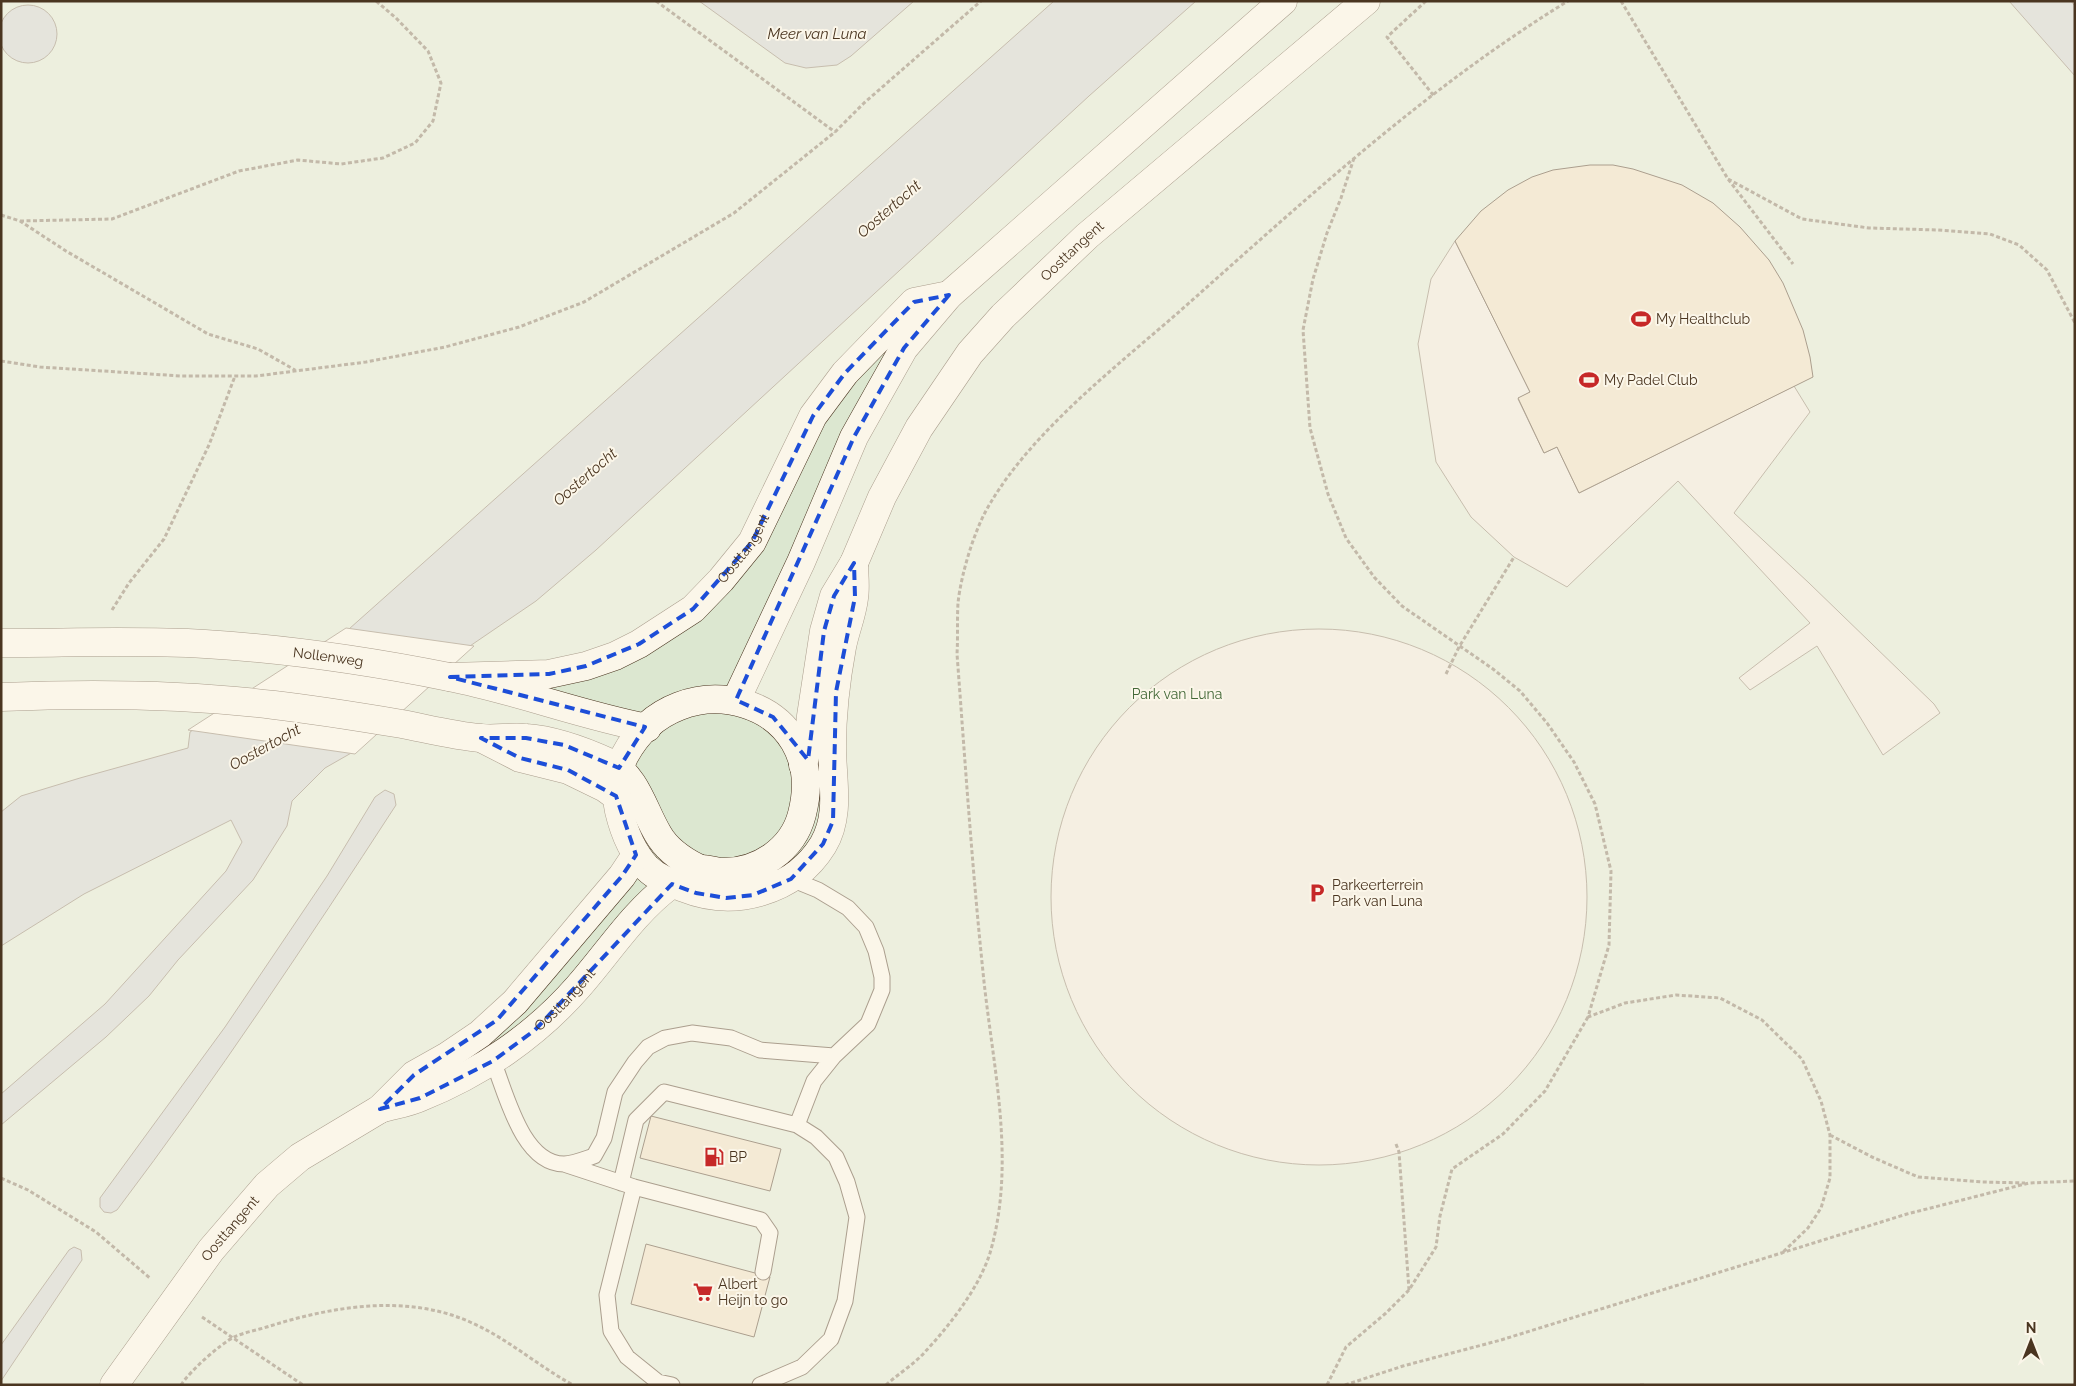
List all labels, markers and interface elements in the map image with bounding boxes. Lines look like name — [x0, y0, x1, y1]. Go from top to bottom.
water label: Meer van Luna — [767, 25, 867, 43]
water label: Oostertocht — [853, 176, 925, 242]
street label: Oosttangent — [1037, 217, 1107, 284]
sports icon: My Healthclub — [1630, 308, 1652, 330]
place label: My Healthclub — [1656, 311, 1751, 327]
sports icon: My Padel Club — [1578, 369, 1600, 391]
place label: My Padel Club — [1604, 372, 1698, 388]
water label: Oostertocht — [549, 444, 621, 510]
street label: Oosttangent — [714, 511, 772, 586]
street label: Nollenweg — [292, 644, 365, 670]
park label: Park van Luna — [1132, 686, 1222, 702]
water label: Oostertocht — [226, 720, 304, 774]
place label: Parkeerterrein Park van Luna — [1332, 877, 1423, 909]
parking icon: Parkeerterrein Park van Luna — [1306, 882, 1328, 904]
street label: Oosttangent — [531, 965, 599, 1034]
fuel station icon: BP — [703, 1146, 725, 1168]
place label: BP — [729, 1149, 747, 1165]
street label: Oosttangent — [198, 1192, 262, 1264]
place label: Albert Heijn to go — [718, 1276, 788, 1308]
supermarket icon: Albert Heijn to go — [692, 1281, 714, 1303]
north arrow — [2006, 1316, 2056, 1366]
text: N — [2026, 1320, 2036, 1336]

